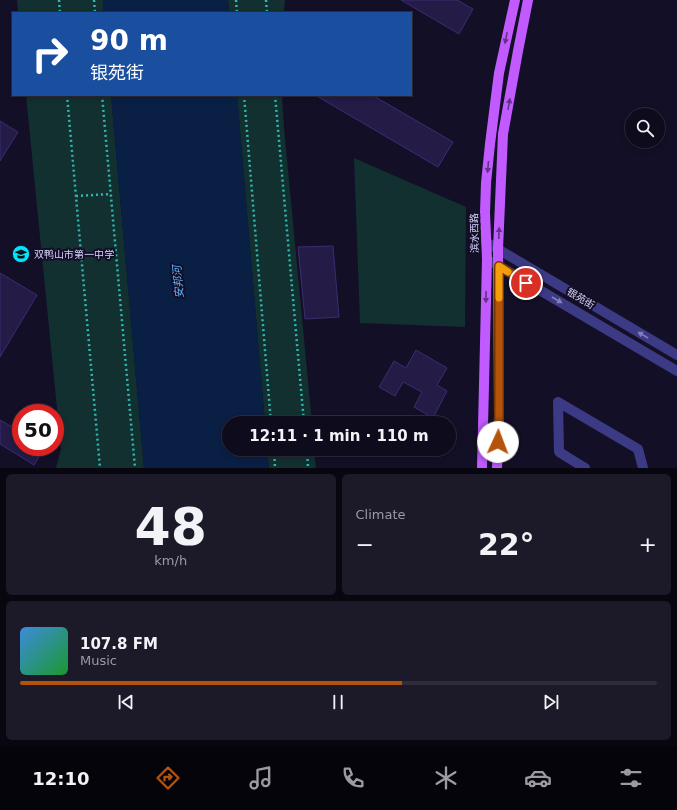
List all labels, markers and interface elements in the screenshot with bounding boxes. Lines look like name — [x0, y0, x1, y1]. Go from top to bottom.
text: 90 m — [90, 24, 168, 57]
icon: right — [24, 28, 76, 80]
one-way arrow — [503, 32, 509, 44]
text: 银苑街 — [90, 62, 144, 83]
one-way arrow — [506, 98, 512, 110]
map controls — [625, 108, 665, 148]
button: search — [625, 108, 665, 148]
one-way arrow — [484, 161, 491, 173]
street label: 滨水西路 — [469, 213, 480, 253]
one-way arrow — [496, 226, 502, 239]
school or university icon: 双鸭山市第一中学 — [11, 244, 31, 264]
place label: 双鸭山市第一中学 — [34, 249, 114, 260]
water label: 安邦河 — [170, 263, 186, 299]
pin — [509, 266, 543, 300]
icon: arrive — [515, 272, 537, 294]
street label: 银苑街 — [565, 286, 596, 311]
one-way arrow — [483, 291, 489, 304]
one-way arrow — [551, 297, 563, 304]
one-way arrow — [637, 331, 649, 338]
speed limit sign: 50 — [12, 404, 64, 456]
position arrow — [477, 421, 519, 463]
text: 12:11 · 1 min · 110 m — [249, 427, 429, 445]
text: 48 — [135, 497, 207, 557]
text: Climate — [356, 507, 406, 522]
text: 22° — [478, 527, 535, 562]
text: − — [356, 532, 374, 557]
text: + — [639, 532, 657, 557]
text: km/h — [154, 553, 187, 568]
text: 107.8 FM — [80, 635, 158, 653]
text: Music — [80, 653, 117, 668]
icon: previous — [115, 691, 137, 713]
icon: pause — [327, 691, 349, 713]
icon: next — [540, 691, 562, 713]
icon: directions — [154, 764, 182, 792]
icon: music — [247, 764, 275, 792]
icon: phone — [339, 764, 367, 792]
icon: climate — [432, 764, 460, 792]
icon: car — [524, 764, 552, 792]
icon: filters — [617, 764, 645, 792]
text: 12:10 — [32, 768, 90, 789]

